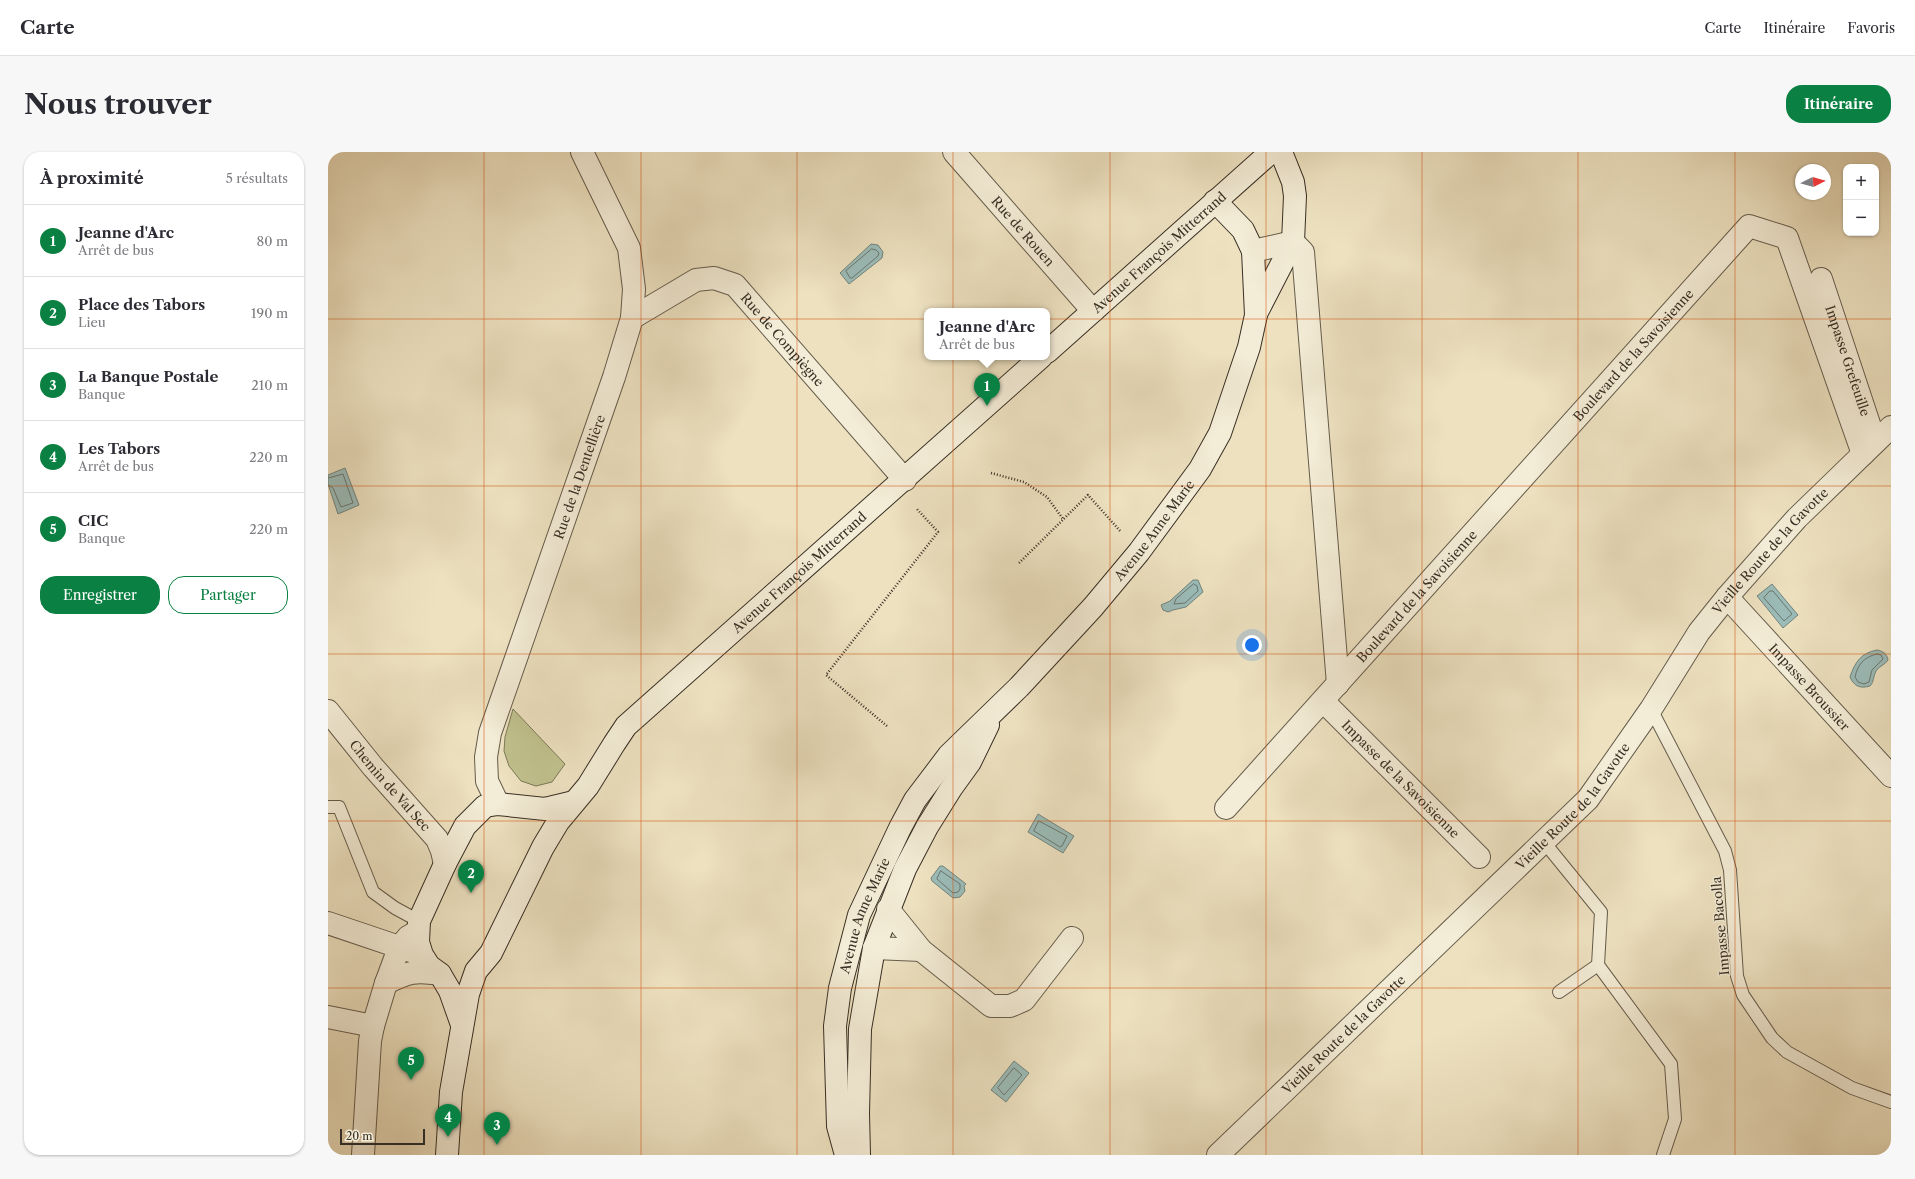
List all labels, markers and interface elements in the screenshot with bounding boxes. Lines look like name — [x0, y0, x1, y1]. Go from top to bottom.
text: Carte — [20, 16, 75, 39]
text: Carte — [1705, 19, 1741, 37]
text: Itinéraire — [1763, 19, 1825, 37]
text: Favoris — [1847, 19, 1895, 37]
button: Itinéraire — [1786, 85, 1891, 123]
text: Nous trouver — [24, 87, 212, 121]
north arrow — [1795, 164, 1831, 200]
map controls — [1843, 164, 1879, 236]
button: + — [1843, 164, 1879, 200]
text: À proximité — [40, 168, 144, 188]
text: 5 résultats — [226, 170, 288, 186]
street label: Avenue François Mitterrand — [1088, 188, 1229, 317]
street label: Rue de Rouen — [988, 193, 1058, 269]
button: − — [1843, 200, 1879, 236]
text: Jeanne d'Arc — [78, 223, 174, 242]
text: 1 — [50, 233, 56, 249]
text: 80 m — [256, 233, 288, 249]
text: Arrêt de bus — [78, 242, 154, 258]
street label: Boulevard de la Savoisienne — [1570, 286, 1697, 424]
street label: Rue de Compiègne — [738, 290, 828, 389]
text: Place des Tabors — [78, 295, 205, 314]
street label: Impasse Grefeuille — [1822, 303, 1874, 418]
text: 2 — [49, 305, 57, 321]
text: 190 m — [251, 305, 288, 321]
popup — [924, 308, 1050, 360]
text: Lieu — [78, 314, 106, 330]
text: Jeanne d'Arc — [939, 317, 1035, 336]
text: Arrêt de bus — [939, 336, 1015, 352]
text: La Banque Postale — [78, 367, 219, 386]
pin: 1 — [974, 373, 1000, 406]
text: 3 — [49, 377, 57, 393]
text: 210 m — [251, 377, 288, 393]
text: Banque — [78, 386, 125, 402]
street label: Rue de la Dentellière — [550, 413, 608, 541]
text: Les Tabors — [78, 439, 160, 458]
text: 4 — [49, 449, 57, 465]
text: 220 m — [249, 449, 288, 465]
text: Arrêt de bus — [78, 458, 154, 474]
street label: Avenue Anne Marie — [1110, 477, 1197, 585]
street label: Vieille Route de la Gavotte — [1708, 484, 1831, 618]
street label: Avenue François Mitterrand — [728, 508, 869, 637]
text: CIC — [78, 511, 108, 530]
text: 5 — [49, 521, 57, 537]
text: 220 m — [249, 521, 288, 537]
street label: Boulevard de la Savoisienne — [1353, 527, 1480, 665]
text: Banque — [78, 530, 125, 546]
button: Enregistrer — [40, 576, 160, 614]
button: Partager — [168, 576, 288, 614]
your location — [1242, 635, 1262, 655]
street label: Impasse Broussier — [1766, 640, 1854, 734]
street label: Impasse de la Savoisienne — [1339, 717, 1463, 841]
street label: Chemin de Val Sec — [346, 737, 434, 834]
street label: Vieille Route de la Gavotte — [1511, 740, 1633, 873]
street label: Avenue Anne Marie — [836, 855, 893, 976]
pin: 2 — [458, 860, 484, 893]
street label: Impasse Bacolla — [1708, 876, 1732, 976]
street label: Vieille Route de la Gavotte — [1278, 971, 1408, 1098]
pin: 5 — [398, 1047, 424, 1080]
pin: 4 — [435, 1104, 461, 1137]
pin: 3 — [484, 1112, 510, 1145]
scale bar — [340, 1127, 425, 1146]
text: 20 m — [346, 1129, 372, 1143]

